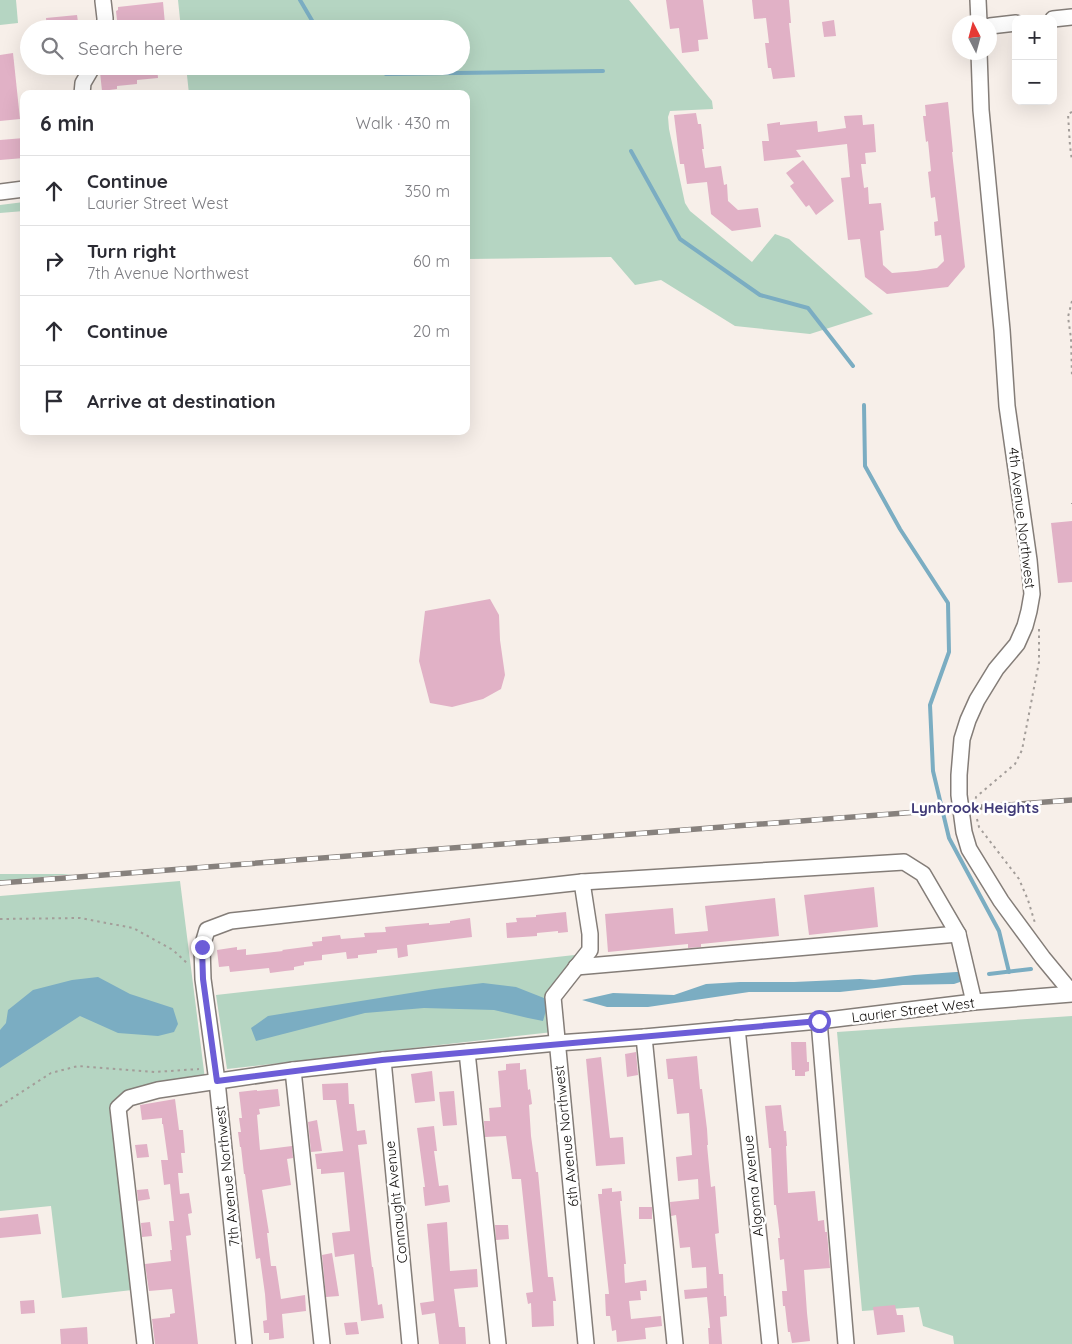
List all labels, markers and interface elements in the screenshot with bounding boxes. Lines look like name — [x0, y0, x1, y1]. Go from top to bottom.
north arrow — [952, 15, 997, 60]
map controls — [1012, 15, 1057, 105]
button: + — [1012, 15, 1057, 60]
search box — [20, 20, 470, 75]
icon: search — [38, 34, 66, 62]
text: Search here — [78, 36, 183, 60]
button: − — [1012, 60, 1057, 105]
text: 6 min — [40, 110, 94, 136]
text: Walk · 430 m — [356, 113, 450, 133]
text: Continue — [87, 169, 168, 193]
icon: ahead — [40, 177, 68, 205]
text: 350 m — [404, 181, 450, 201]
text: Laurier Street West — [87, 193, 229, 213]
text: Turn right — [87, 239, 176, 263]
icon: right — [40, 247, 68, 275]
text: 60 m — [413, 251, 450, 271]
text: 7th Avenue Northwest — [87, 263, 249, 283]
icon: ahead — [40, 317, 68, 345]
text: Continue — [87, 319, 168, 343]
text: 20 m — [413, 321, 450, 341]
icon: arrive — [40, 387, 68, 415]
text: Arrive at destination — [87, 389, 276, 413]
street label: 4th Avenue Northwest — [1004, 446, 1040, 590]
district label: Lynbrook Heights — [911, 798, 1039, 817]
route end — [191, 936, 214, 959]
street label: Laurier Street West — [850, 993, 976, 1026]
route start — [808, 1010, 831, 1033]
street label: 6th Avenue Northwest — [550, 1064, 582, 1208]
street label: 7th Avenue Northwest — [211, 1104, 243, 1247]
street label: Algoma Avenue — [739, 1134, 767, 1238]
street label: Connaught Avenue — [381, 1140, 411, 1264]

